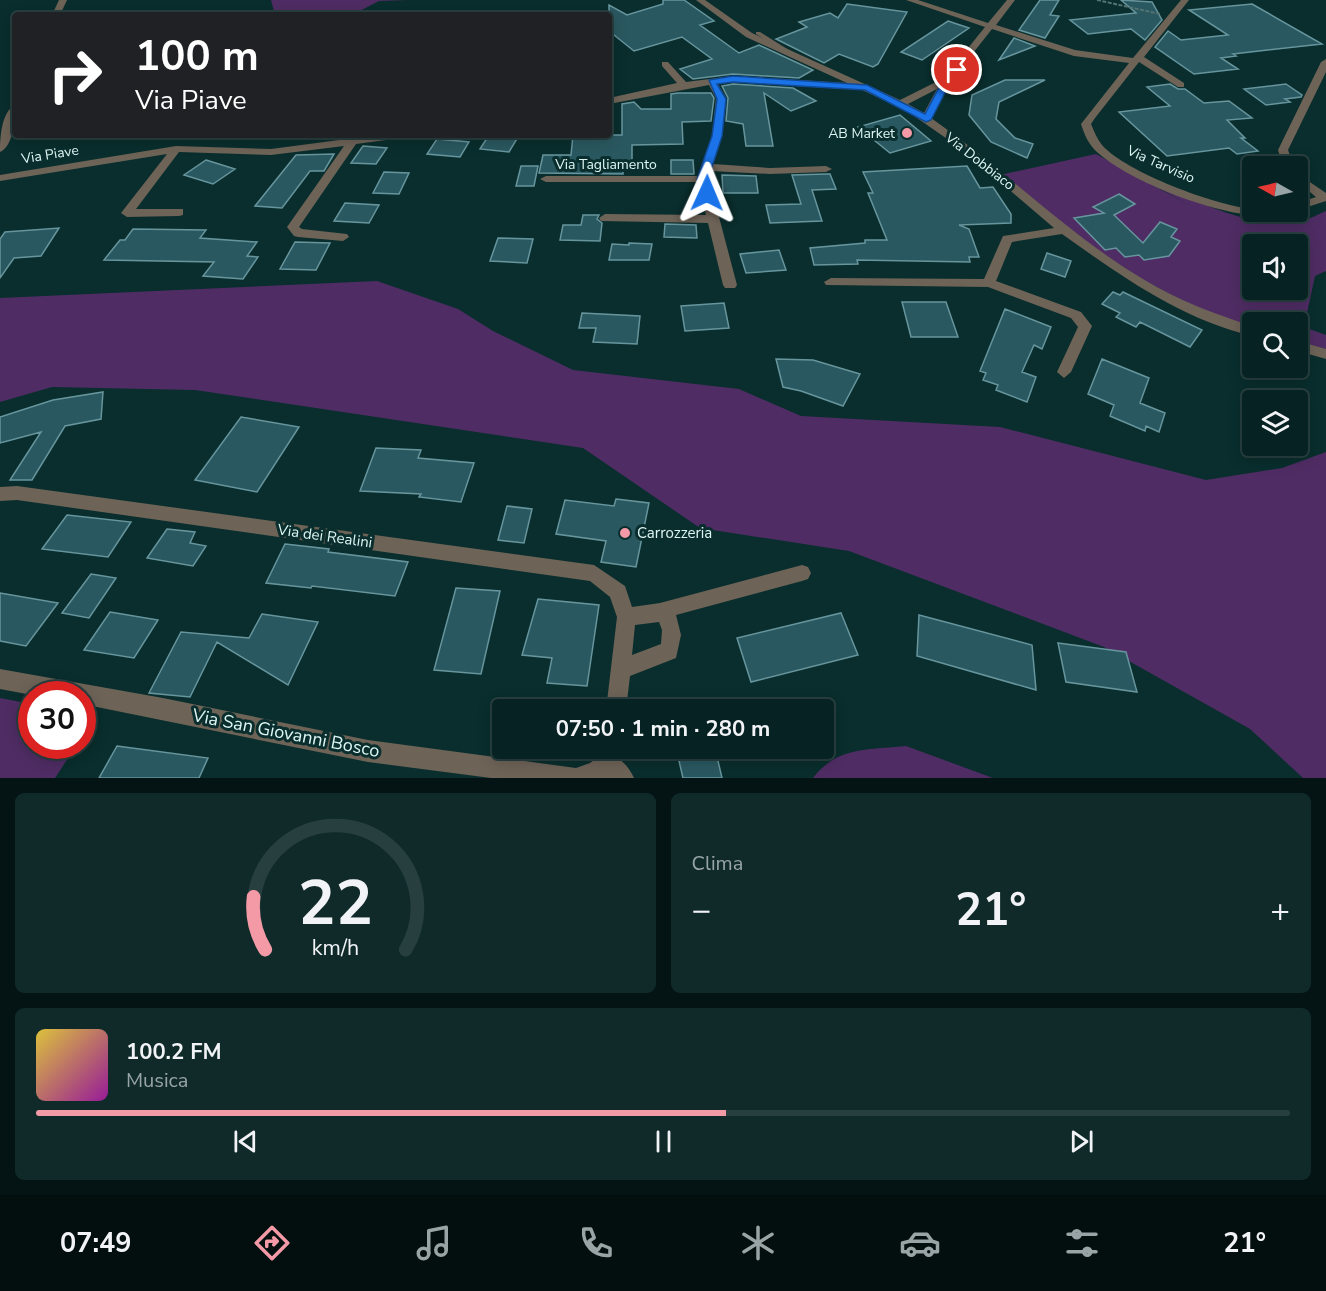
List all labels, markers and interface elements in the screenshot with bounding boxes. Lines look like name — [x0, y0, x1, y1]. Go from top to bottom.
text: 100 m — [135, 28, 259, 85]
icon: right — [36, 36, 114, 114]
pin — [931, 44, 982, 95]
icon: arrive — [940, 53, 973, 86]
text: Via Piave — [135, 82, 247, 119]
place label: AB Market — [828, 124, 895, 143]
marker: AB Market — [900, 126, 914, 140]
street label: Via Dobbiaco — [940, 128, 1018, 195]
street label: Via Piave — [19, 141, 80, 169]
street label: Via Tarvisio — [1123, 141, 1198, 188]
street label: Via Tagliamento — [554, 155, 657, 174]
north arrow — [1242, 156, 1308, 222]
map controls — [1242, 156, 1308, 456]
position arrow — [675, 161, 739, 225]
button: sound — [1242, 234, 1308, 300]
button: search — [1242, 312, 1308, 378]
button: layers — [1242, 390, 1308, 456]
street label: Via dei Realini — [275, 519, 374, 553]
place label: Carrozzeria — [637, 523, 712, 543]
marker: Carrozzeria — [618, 526, 632, 540]
speed limit sign: 30 — [18, 681, 96, 759]
street label: Via San Giovanni Bosco — [189, 703, 382, 763]
text: 07:50 · 1 min · 280 m — [556, 714, 770, 744]
text: Clima — [692, 850, 743, 877]
text: 22 — [298, 861, 373, 946]
text: 21° — [955, 880, 1026, 941]
text: − — [692, 888, 711, 933]
text: + — [1270, 888, 1290, 933]
text: km/h — [312, 933, 359, 963]
text: 100.2 FM — [126, 1037, 222, 1067]
text: Musica — [126, 1067, 188, 1094]
icon: previous — [229, 1125, 262, 1158]
icon: pause — [647, 1125, 680, 1158]
icon: next — [1065, 1125, 1098, 1158]
icon: directions — [251, 1222, 293, 1264]
icon: music — [413, 1222, 455, 1264]
icon: phone — [575, 1222, 617, 1264]
icon: climate — [737, 1222, 779, 1264]
icon: car — [899, 1222, 941, 1264]
icon: filters — [1061, 1222, 1103, 1264]
text: 07:49 — [60, 1225, 131, 1262]
text: 21° — [1223, 1225, 1266, 1262]

